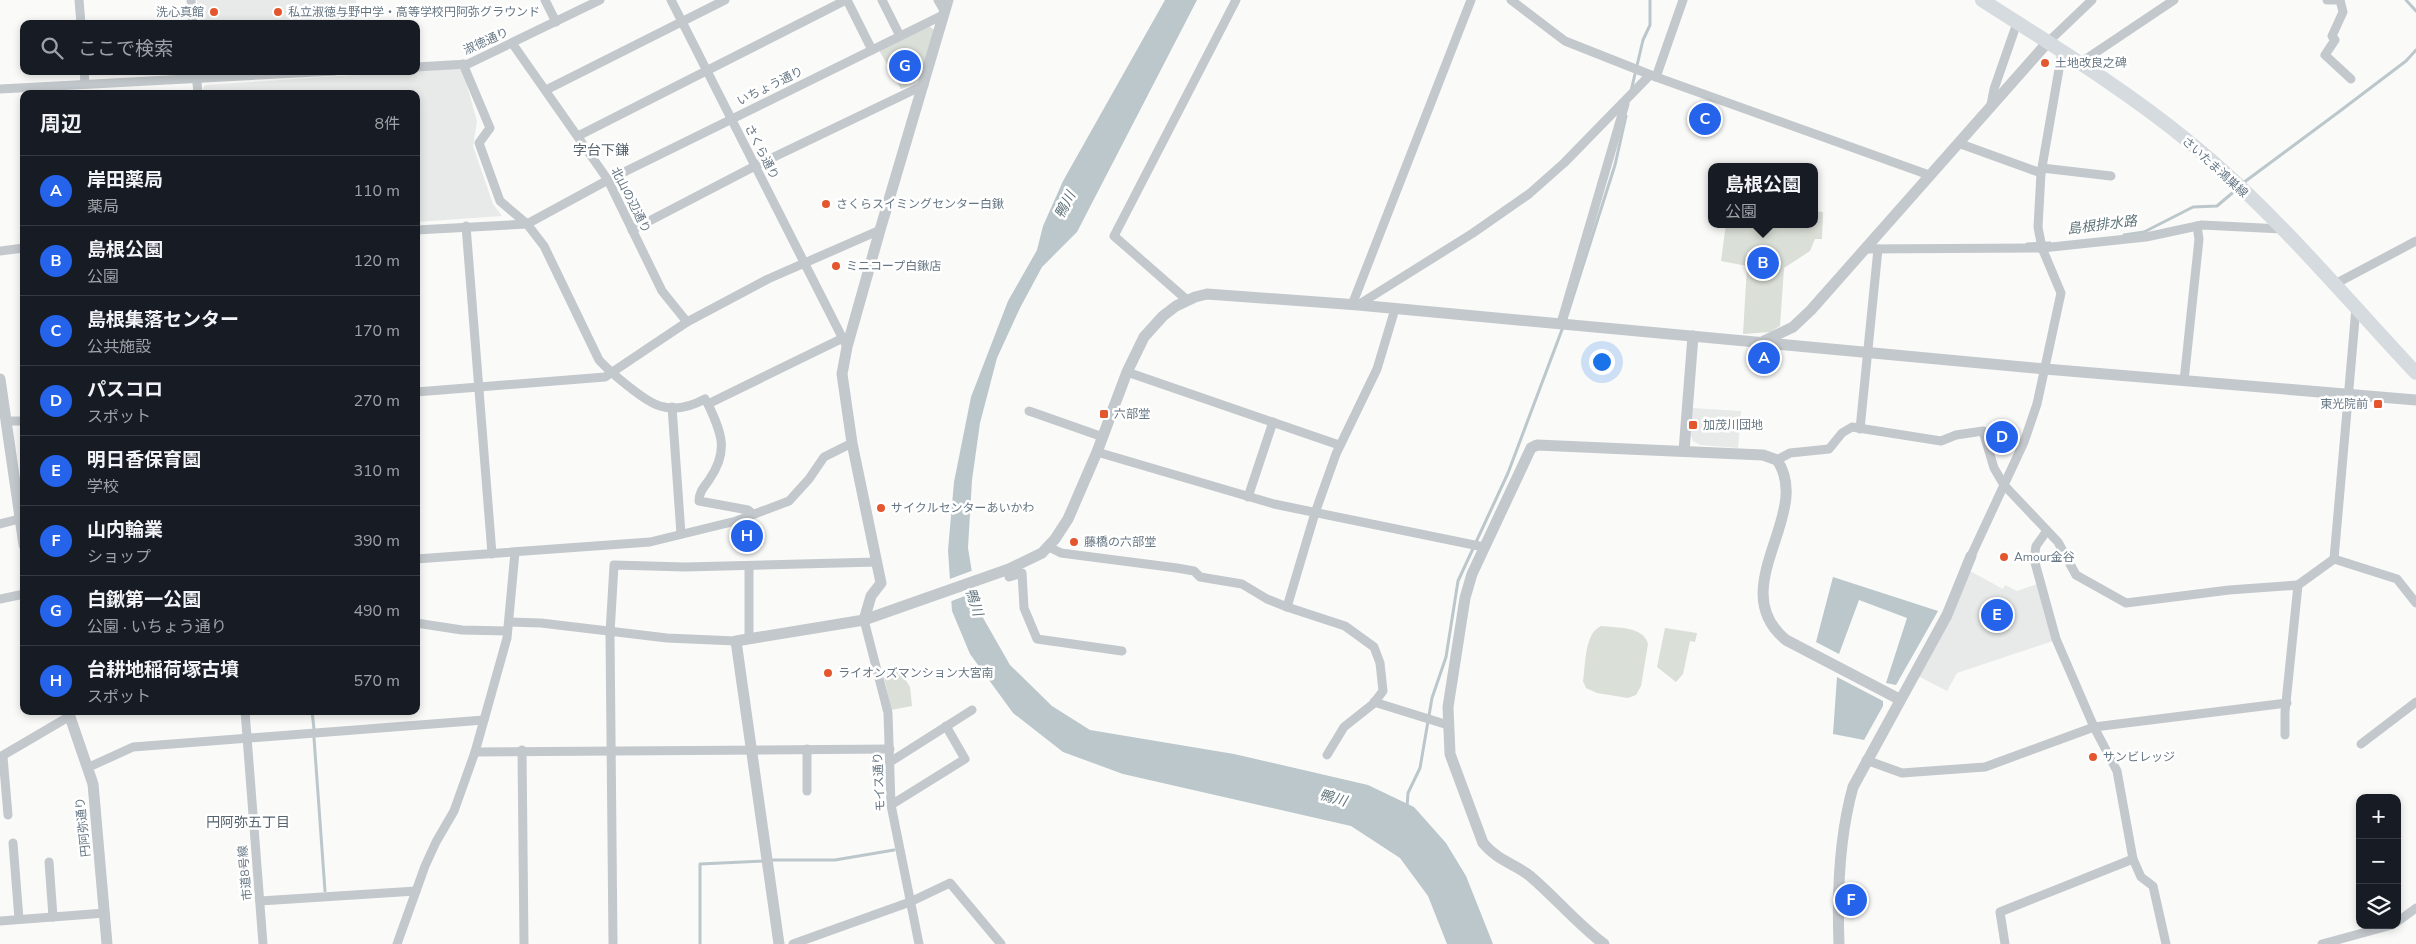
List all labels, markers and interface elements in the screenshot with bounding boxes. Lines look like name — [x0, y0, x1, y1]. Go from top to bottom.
place label: 洗心真館 — [156, 4, 204, 20]
place label: 私立淑徳与野中学・高等学校円阿弥グラウンド — [288, 4, 540, 20]
marker: 洗心真館 — [208, 6, 220, 18]
marker: 私立淑徳与野中学・高等学校円阿弥グラウンド — [272, 6, 284, 18]
search box — [20, 20, 420, 75]
street label: 淑徳通り — [461, 24, 511, 58]
icon: search — [38, 34, 66, 62]
text: ここで検索 — [78, 36, 173, 62]
pin: G — [889, 47, 921, 85]
place label: 土地改良之碑 — [2055, 55, 2127, 71]
marker: 土地改良之碑 — [2039, 57, 2051, 69]
street label: いちょう通り — [734, 63, 806, 109]
pin: C — [1689, 100, 1721, 138]
text: 周辺 — [40, 110, 82, 138]
text: 8件 — [374, 113, 400, 135]
street label: さくら通り — [741, 122, 783, 182]
street label: さいたま鴻巣線 — [2179, 133, 2251, 201]
district label: 字台下鎌 — [573, 141, 629, 160]
popup — [1708, 163, 1818, 228]
street label: 北山の辺通り — [608, 164, 654, 236]
text: 岸田薬局 — [87, 167, 163, 193]
text: 島根公園 — [1725, 172, 1801, 198]
text: A — [50, 180, 62, 202]
text: 110 m — [353, 180, 400, 202]
water label: 鴨川 — [1050, 186, 1081, 222]
text: 薬局 — [87, 196, 119, 218]
place label: さくらスイミングセンター白鍬 — [836, 196, 1004, 212]
marker: さくらスイミングセンター白鍬 — [820, 198, 832, 210]
text: 公園 — [1725, 201, 1757, 223]
water label: 島根排水路 — [2066, 211, 2139, 239]
text: 島根公園 — [87, 237, 163, 263]
pin: B — [1747, 244, 1779, 282]
text: B — [50, 250, 62, 272]
text: 120 m — [353, 250, 400, 272]
place label: ミニコープ白鍬店 — [846, 258, 941, 274]
marker: ミニコープ白鍬店 — [830, 260, 842, 272]
text: 公園 — [87, 266, 119, 288]
text: 島根集落センター — [87, 307, 239, 333]
text: C — [51, 320, 61, 342]
text: 170 m — [353, 320, 400, 342]
text: 公共施設 — [87, 336, 151, 358]
pin: A — [1748, 339, 1780, 377]
your location — [1589, 349, 1615, 375]
text: パスコロ — [87, 377, 163, 403]
text: D — [50, 390, 62, 412]
text: 270 m — [353, 390, 400, 412]
place label: 東光院前 — [2320, 396, 2368, 412]
marker: 東光院前 — [2372, 398, 2384, 410]
text: スポット — [87, 406, 151, 428]
place label: 六部堂 — [1114, 406, 1150, 422]
marker: 六部堂 — [1098, 408, 1110, 420]
place label: 加茂川団地 — [1703, 417, 1763, 433]
pin: D — [1986, 418, 2018, 456]
marker: 加茂川団地 — [1687, 419, 1699, 431]
text: 明日香保育園 — [87, 447, 201, 473]
text: E — [51, 460, 61, 482]
text: 310 m — [353, 460, 400, 482]
text: 学校 — [87, 476, 119, 498]
place label: サイクルセンターあいかわ — [891, 500, 1034, 516]
marker: サイクルセンターあいかわ — [875, 502, 887, 514]
text: 山内輪業 — [87, 517, 163, 543]
pin: H — [731, 517, 763, 555]
text: F — [52, 530, 61, 552]
text: 390 m — [353, 530, 400, 552]
place label: 藤橋の六部堂 — [1084, 534, 1156, 550]
marker: 藤橋の六部堂 — [1068, 536, 1080, 548]
text: ショップ — [87, 546, 151, 568]
place label: Amour金谷 — [2014, 549, 2075, 565]
marker: Amour金谷 — [1998, 551, 2010, 563]
water label: 鴨川 — [961, 586, 988, 620]
text: 白鍬第一公園 — [87, 587, 201, 613]
pin: E — [1981, 596, 2013, 634]
text: G — [50, 600, 62, 622]
text: 490 m — [353, 600, 400, 622]
text: 公園 · いちょう通り — [87, 616, 227, 638]
text: 台耕地稲荷塚古墳 — [87, 657, 239, 683]
place label: ライオンズマンション大宮南 — [838, 665, 994, 681]
marker: ライオンズマンション大宮南 — [822, 667, 834, 679]
text: H — [50, 670, 62, 692]
text: 570 m — [353, 670, 400, 692]
text: スポット — [87, 686, 151, 708]
place label: サンビレッジ — [2103, 749, 2175, 765]
marker: サンビレッジ — [2087, 751, 2099, 763]
street label: モイス通り — [869, 752, 889, 812]
water label: 鴨川 — [1317, 785, 1351, 812]
map controls — [2356, 794, 2401, 929]
button: + — [2356, 794, 2401, 839]
street label: 円阿弥通り — [72, 796, 94, 858]
district label: 円阿弥五丁目 — [206, 813, 290, 832]
button: − — [2356, 839, 2401, 884]
street label: 市道8号線 — [235, 845, 255, 901]
pin: F — [1835, 881, 1867, 919]
button: layers — [2356, 884, 2401, 929]

